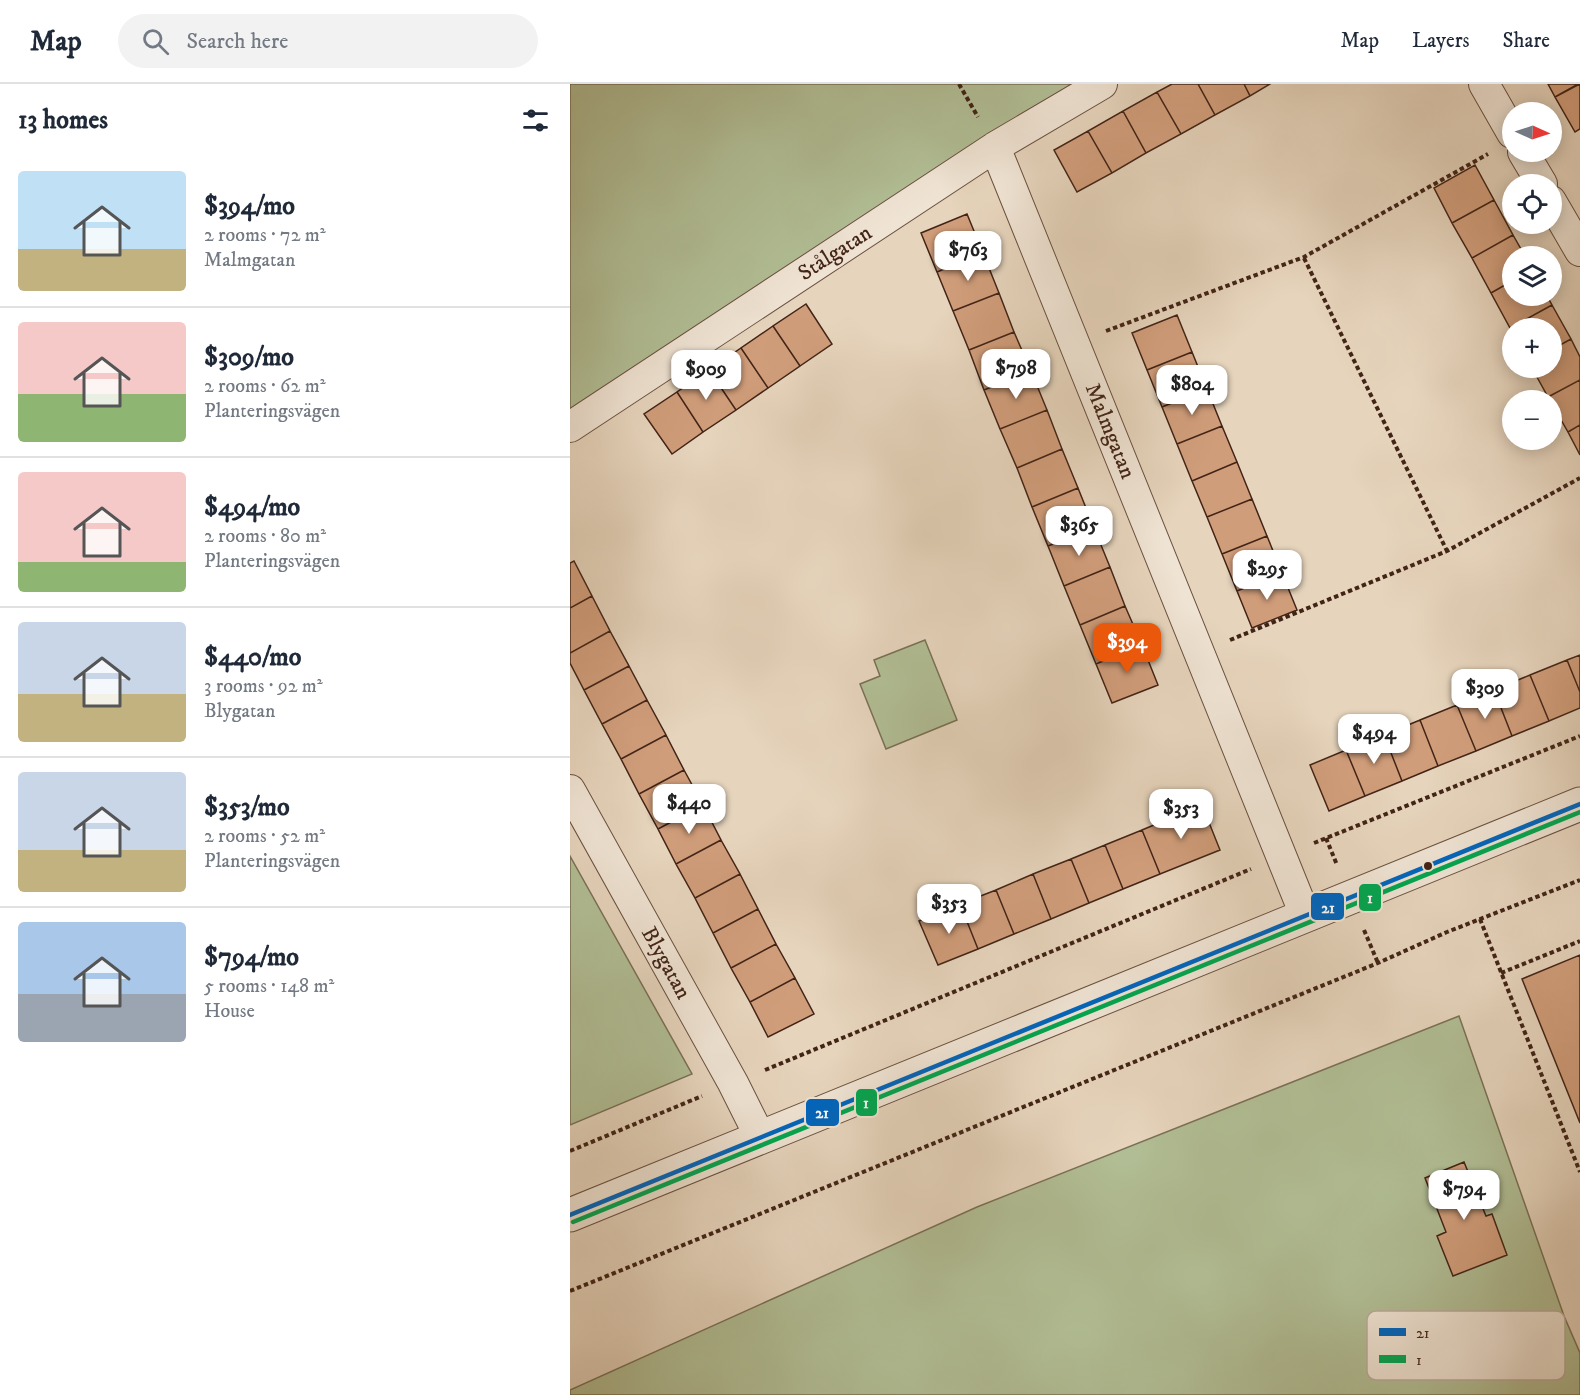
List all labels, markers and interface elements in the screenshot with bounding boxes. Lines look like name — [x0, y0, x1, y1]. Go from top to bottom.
search box — [118, 14, 538, 68]
text: Map — [30, 24, 82, 59]
icon: search — [139, 25, 172, 58]
text: Search here — [187, 28, 288, 55]
text: Map — [1340, 28, 1379, 54]
text: Layers — [1412, 28, 1470, 54]
text: Share — [1503, 28, 1550, 54]
north arrow — [1502, 102, 1562, 162]
map controls — [1502, 102, 1562, 450]
text: 13 homes — [18, 104, 108, 137]
icon: filters — [519, 104, 552, 137]
button: locate — [1502, 174, 1562, 234]
text: $394/mo — [204, 190, 295, 223]
icon: home — [66, 195, 138, 267]
street label: Stålgatan — [793, 219, 877, 287]
text: 2 rooms · 72 m² — [204, 223, 326, 248]
pin: $763 — [932, 231, 1004, 282]
text: $763 — [948, 238, 988, 263]
button: layers — [1502, 246, 1562, 306]
text: Malmgatan — [204, 248, 295, 273]
button: + — [1502, 318, 1562, 378]
text: $309/mo — [204, 341, 294, 374]
icon: home — [66, 346, 138, 418]
pin: $798 — [980, 349, 1052, 400]
pin: $909 — [670, 350, 742, 401]
text: $798 — [995, 356, 1037, 381]
text: $909 — [685, 357, 727, 382]
pin: $804 — [1156, 365, 1228, 416]
text: $804 — [1170, 372, 1214, 397]
text: 2 rooms · 62 m² — [204, 374, 326, 399]
street label: Malmgatan — [1079, 379, 1142, 483]
button: − — [1502, 390, 1562, 450]
text: Planteringsvägen — [204, 399, 340, 424]
text: $494/mo — [204, 491, 300, 524]
icon: home — [66, 496, 138, 568]
pin: $365 — [1043, 506, 1115, 557]
text: $365 — [1060, 513, 1098, 538]
text: 2 rooms · 80 m² — [204, 524, 326, 549]
text: Planteringsvägen — [204, 549, 340, 574]
pin: $295 — [1231, 550, 1303, 601]
text: $295 — [1247, 557, 1287, 582]
pin: $394 — [1091, 623, 1163, 674]
text: $394 — [1107, 630, 1147, 655]
text: $440/mo — [204, 641, 301, 674]
icon: home — [66, 646, 138, 718]
pin: $309 — [1449, 669, 1521, 720]
text: 3 rooms · 92 m² — [204, 674, 323, 699]
text: $309 — [1465, 676, 1505, 701]
text: Blygatan — [204, 699, 275, 724]
pin: $494 — [1338, 714, 1410, 765]
text: $494 — [1352, 721, 1396, 746]
pin: $440 — [653, 784, 725, 835]
pin: $353 — [1145, 789, 1217, 840]
text: $353/mo — [204, 791, 290, 824]
text: $440 — [667, 791, 711, 816]
icon: home — [66, 796, 138, 868]
text: $353 — [1163, 796, 1199, 821]
text: 2 rooms · 52 m² — [204, 824, 325, 849]
text: Planteringsvägen — [204, 849, 340, 874]
unlabelled marker — [1422, 860, 1434, 872]
line badge: 1 — [1358, 883, 1382, 912]
pin: $353 — [913, 884, 985, 935]
text: 1 — [1367, 888, 1373, 908]
text: $353 — [931, 891, 967, 916]
line badge: 21 — [1310, 892, 1345, 921]
text: 21 — [1321, 898, 1335, 918]
street label: Blygatan — [635, 922, 697, 1004]
text: $794/mo — [204, 941, 299, 974]
icon: home — [66, 946, 138, 1018]
text: 5 rooms · 148 m² — [204, 974, 334, 999]
text: House — [204, 999, 255, 1024]
line badge: 1 — [855, 1088, 878, 1117]
text: 1 — [863, 1093, 869, 1113]
line badge: 21 — [805, 1098, 840, 1127]
text: 21 — [815, 1103, 829, 1123]
pin: $794 — [1428, 1170, 1500, 1221]
text: $794 — [1443, 1177, 1485, 1202]
legend — [1367, 1311, 1565, 1380]
text: 21 — [1416, 1323, 1430, 1343]
text: 1 — [1416, 1350, 1422, 1370]

